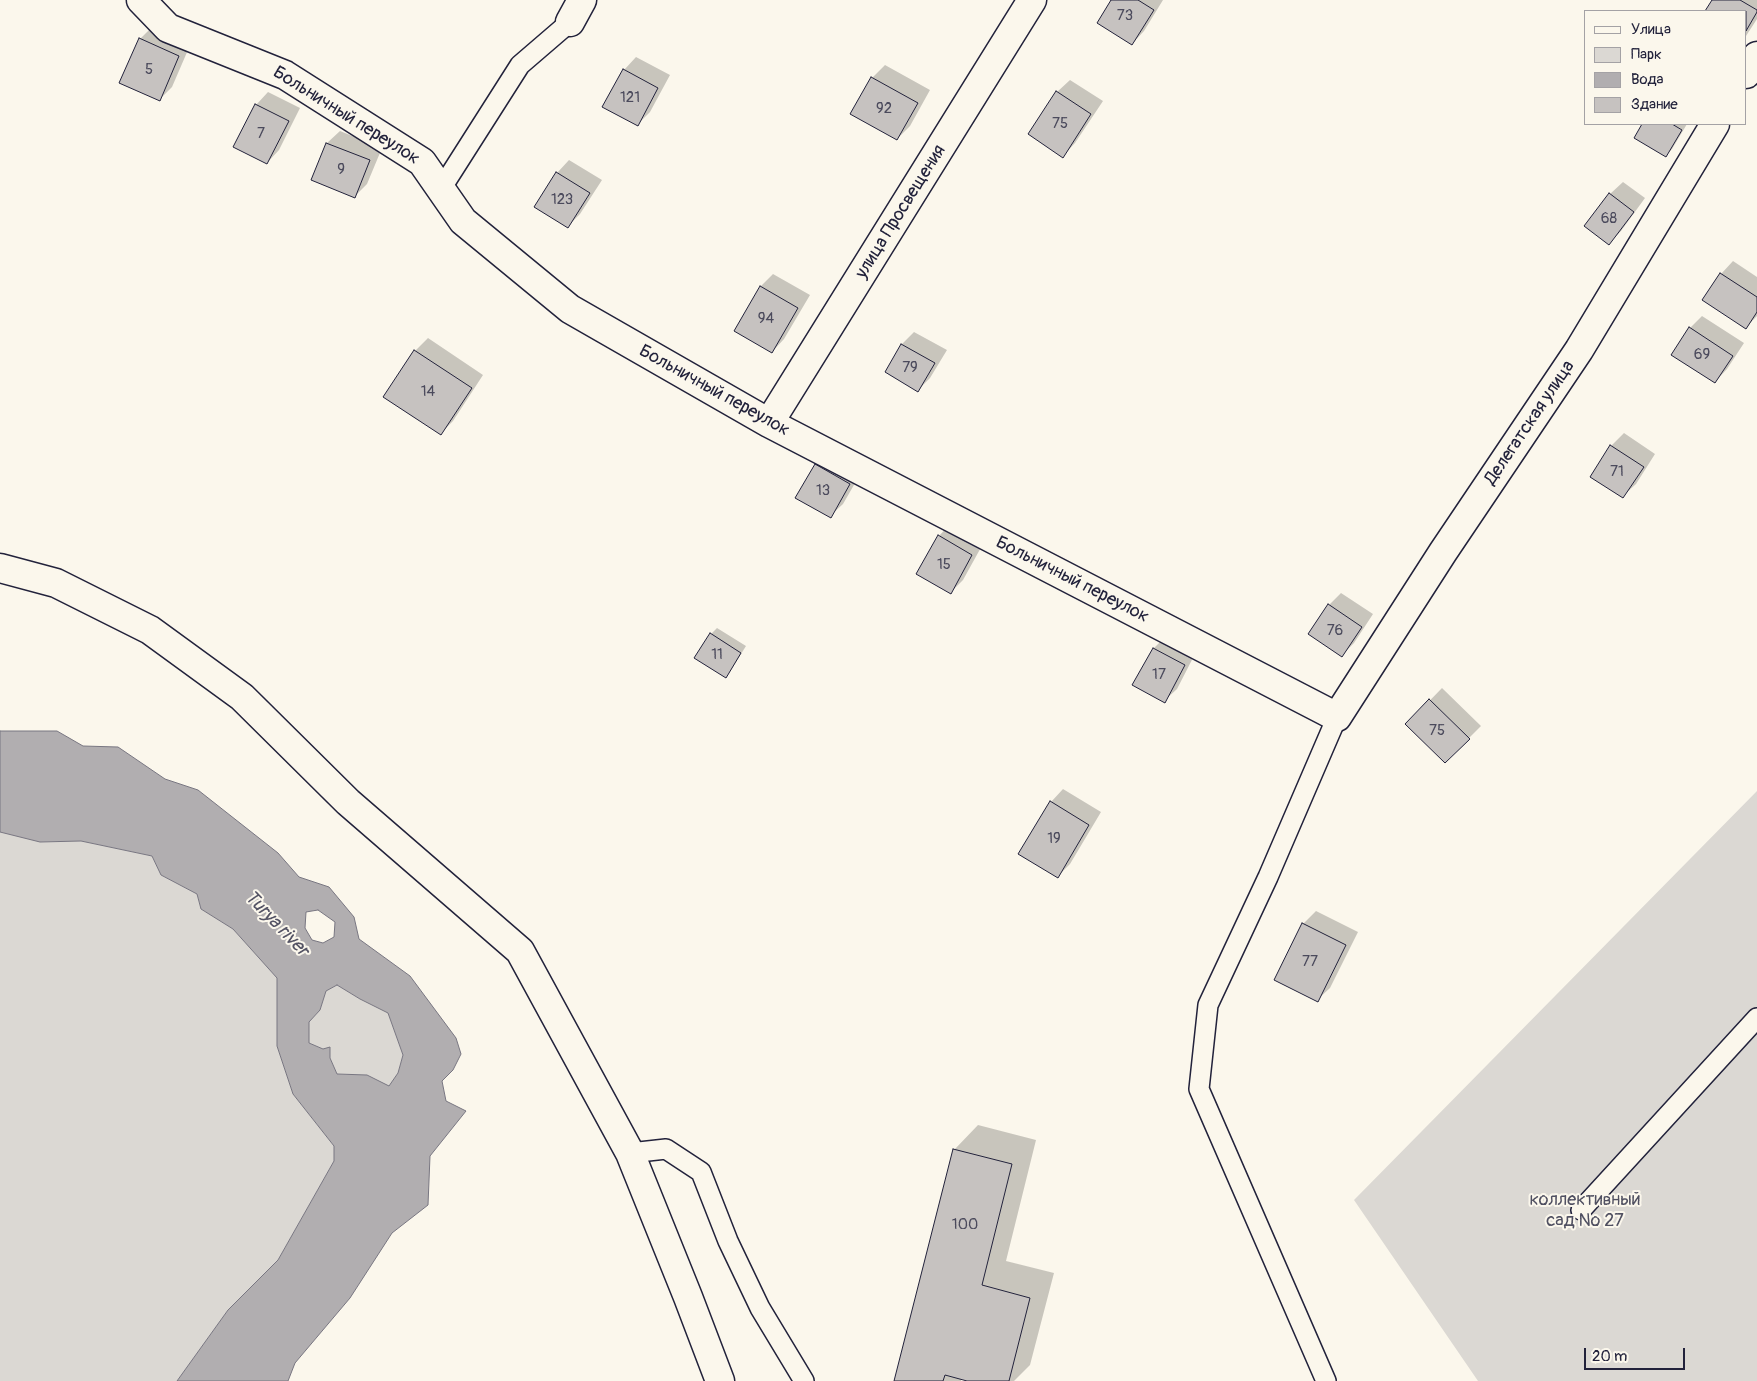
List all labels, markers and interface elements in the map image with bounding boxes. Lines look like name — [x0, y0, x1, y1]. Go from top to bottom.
house number: 73 — [1117, 7, 1133, 25]
legend — [1584, 10, 1747, 125]
text: Улица — [1631, 20, 1671, 39]
text: Парк — [1631, 45, 1662, 64]
house number: 5 — [145, 61, 153, 79]
street label: Больничный переулок — [269, 62, 423, 170]
text: Вода — [1631, 70, 1664, 89]
house number: 121 — [620, 89, 640, 107]
text: Здание — [1631, 95, 1678, 114]
house number: 92 — [876, 100, 892, 118]
house number: 75 — [1052, 115, 1068, 133]
house number: 7 — [257, 125, 265, 143]
street label: улица Просвещения — [851, 141, 951, 283]
house number: 9 — [337, 161, 345, 179]
house number: 123 — [551, 191, 573, 209]
house number: 68 — [1601, 210, 1617, 228]
house number: 94 — [758, 310, 774, 328]
street label: Больничный переулок — [635, 341, 793, 441]
house number: 69 — [1694, 346, 1710, 364]
street label: Делегатская улица — [1480, 357, 1580, 489]
house number: 79 — [902, 359, 918, 377]
house number: 14 — [421, 383, 435, 401]
house number: 71 — [1610, 463, 1624, 481]
house number: 13 — [816, 482, 830, 500]
street label: Больничный переулок — [992, 532, 1152, 628]
house number: 15 — [937, 556, 951, 574]
house number: 76 — [1327, 622, 1343, 640]
house number: 11 — [711, 646, 723, 664]
house number: 17 — [1152, 666, 1166, 684]
house number: 75 — [1429, 722, 1445, 740]
house number: 19 — [1047, 830, 1061, 848]
water label: Turya river — [239, 886, 313, 962]
house number: 77 — [1302, 953, 1318, 971]
park label: коллективный сад № 27 — [1529, 1189, 1641, 1232]
house number: 100 — [952, 1216, 978, 1234]
scale bar — [1587, 1338, 1688, 1370]
text: 20 m — [1592, 1347, 1627, 1366]

